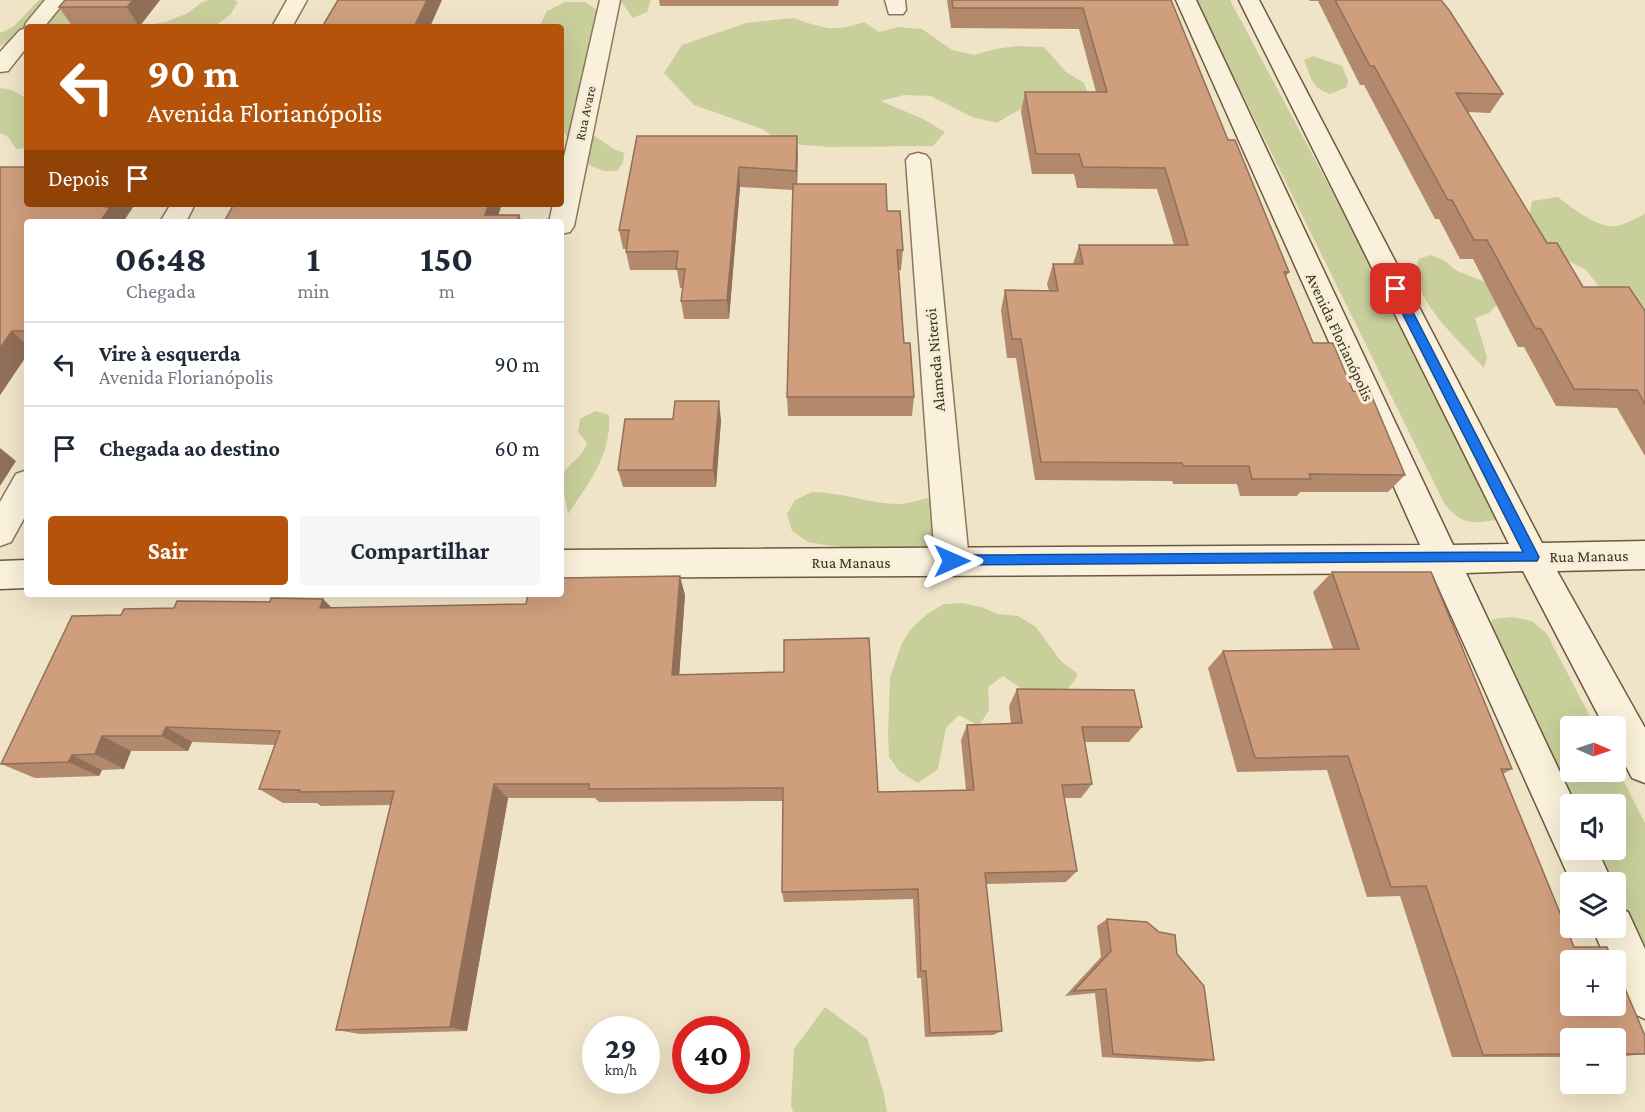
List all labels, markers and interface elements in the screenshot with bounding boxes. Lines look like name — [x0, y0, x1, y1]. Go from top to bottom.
icon: left — [48, 48, 126, 126]
text: 90 m — [147, 49, 239, 96]
street label: Rua Avare — [571, 84, 599, 142]
text: Avenida Florianópolis — [147, 98, 382, 128]
icon: arrive — [121, 162, 154, 195]
text: Depois — [48, 166, 109, 191]
text: 06:48 — [115, 239, 207, 279]
text: 1 — [307, 239, 320, 279]
text: 150 — [420, 239, 473, 279]
pin — [1370, 263, 1421, 314]
street label: Avenida Florianópolis — [1302, 270, 1377, 404]
icon: arrive — [1379, 272, 1412, 305]
text: Chegada — [126, 280, 196, 302]
text: min — [297, 280, 329, 302]
text: m — [439, 280, 455, 302]
street label: Alameda Niterói — [922, 308, 948, 412]
text: Vire à esquerda — [99, 341, 240, 366]
icon: left — [48, 348, 81, 381]
text: 90 m — [495, 352, 540, 377]
text: Avenida Florianópolis — [99, 366, 273, 388]
icon: arrive — [48, 432, 81, 465]
text: Chegada ao destino — [99, 436, 280, 461]
text: 60 m — [495, 436, 540, 461]
button: Sair — [48, 516, 288, 585]
button: Compartilhar — [300, 516, 540, 585]
position arrow — [920, 529, 984, 593]
street label: Rua Manaus — [1549, 547, 1629, 565]
street label: Rua Manaus — [811, 554, 891, 571]
north arrow — [1560, 716, 1626, 782]
map controls — [1560, 716, 1626, 1094]
button: sound — [1560, 794, 1626, 860]
button: layers — [1560, 872, 1626, 938]
button: + — [1560, 950, 1626, 1016]
speed limit sign: 40 — [672, 1016, 750, 1094]
button: − — [1560, 1028, 1626, 1094]
text: 29 — [605, 1031, 637, 1064]
text: km/h — [605, 1062, 637, 1078]

